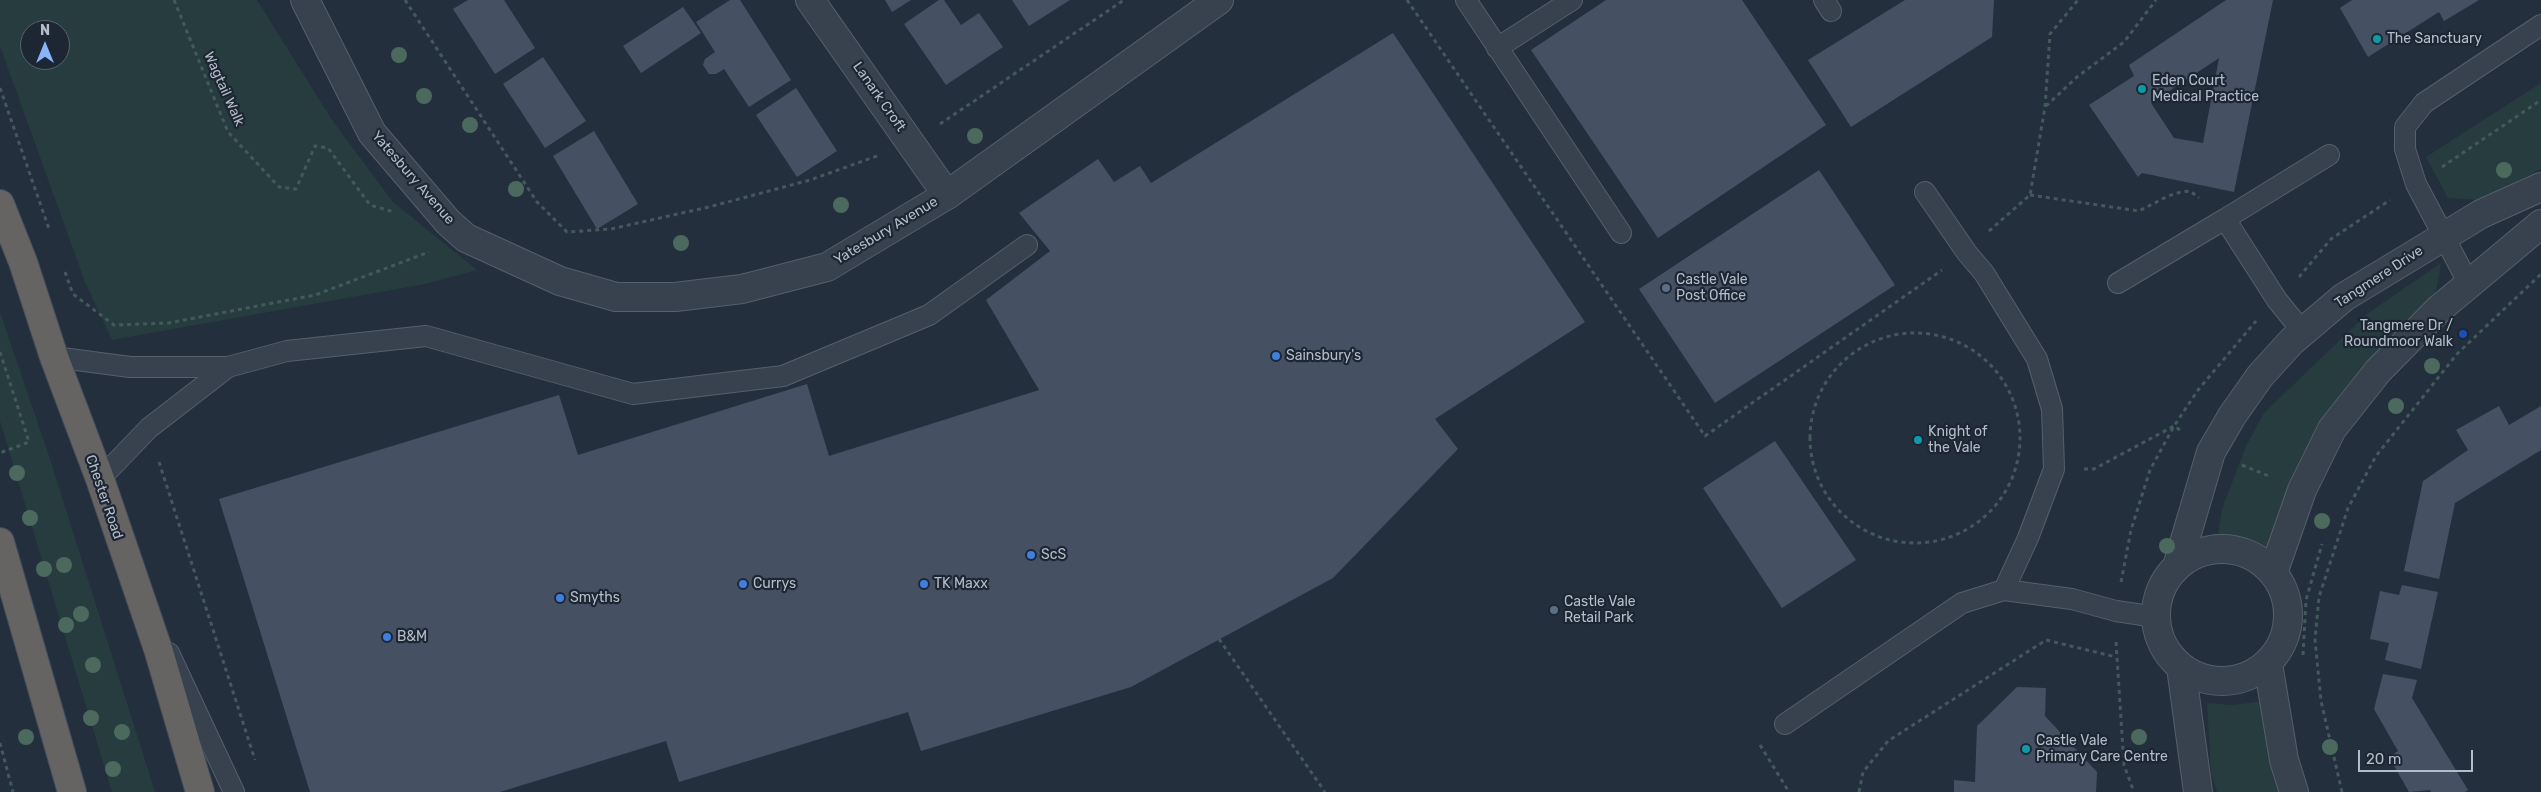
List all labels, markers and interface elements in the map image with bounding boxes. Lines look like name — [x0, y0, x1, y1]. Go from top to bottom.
north arrow — [20, 20, 70, 70]
text: N — [40, 22, 50, 39]
place label: The Sanctuary — [2387, 31, 2482, 47]
marker: The Sanctuary — [2371, 33, 2383, 45]
street label: Wagtail Walk — [200, 49, 248, 129]
street label: Lanark Croft — [849, 59, 909, 135]
place label: Eden Court Medical Practice — [2152, 73, 2259, 105]
marker: Eden Court Medical Practice — [2136, 83, 2148, 95]
street label: Yatesbury Avenue — [368, 128, 458, 228]
street label: Yatesbury Avenue — [831, 193, 941, 269]
street label: Tangmere Drive — [2332, 242, 2426, 312]
place label: Castle Vale Post Office — [1676, 272, 1748, 304]
marker: Castle Vale Post Office — [1660, 282, 1672, 294]
place label: Tangmere Dr / Roundmoor Walk — [2344, 318, 2453, 351]
marker: Tangmere Dr / Roundmoor Walk — [2457, 328, 2469, 340]
place label: Sainsbury's — [1286, 348, 1361, 364]
marker: Sainsbury's — [1270, 350, 1282, 362]
place label: Knight of the Vale — [1928, 424, 1987, 457]
marker: Knight of the Vale — [1912, 434, 1924, 446]
street label: Chester Road — [82, 453, 126, 541]
place label: ScS — [1041, 547, 1066, 563]
marker: ScS — [1025, 549, 1037, 561]
place label: Currys — [753, 576, 796, 592]
place label: TK Maxx — [934, 576, 988, 592]
marker: Currys — [737, 578, 749, 590]
marker: TK Maxx — [918, 578, 930, 590]
place label: Smyths — [570, 590, 620, 606]
marker: Smyths — [554, 592, 566, 604]
place label: Castle Vale Retail Park — [1564, 594, 1636, 626]
marker: Castle Vale Retail Park — [1548, 604, 1560, 616]
place label: B&M — [397, 629, 427, 645]
marker: B&M — [381, 631, 393, 643]
place label: Castle Vale Primary Care Centre — [2036, 733, 2168, 766]
scale bar — [2361, 740, 2476, 772]
marker: Castle Vale Primary Care Centre — [2020, 743, 2032, 755]
text: 20 m — [2366, 750, 2401, 768]

